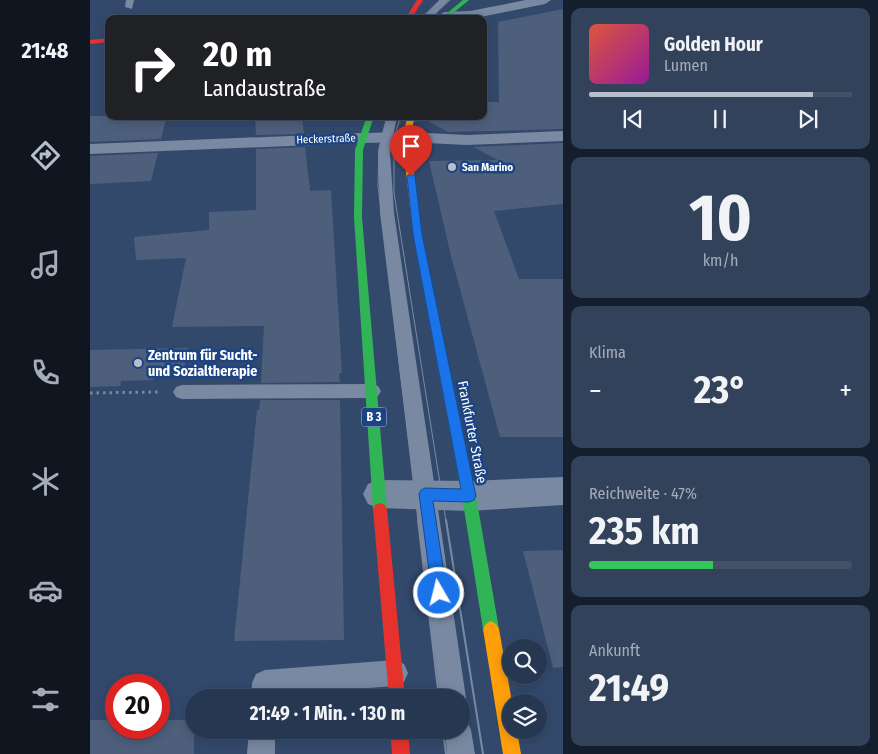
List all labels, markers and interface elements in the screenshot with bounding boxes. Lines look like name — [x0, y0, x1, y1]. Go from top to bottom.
text: 20 m — [203, 33, 272, 75]
text: Golden Hour — [664, 33, 763, 56]
icon: right — [120, 35, 185, 100]
text: 21:48 — [22, 37, 68, 64]
text: Lumen — [664, 56, 708, 75]
text: Landaustraße — [203, 75, 326, 102]
icon: previous — [619, 105, 647, 133]
icon: pause — [706, 105, 734, 133]
icon: next — [794, 105, 822, 133]
pin — [390, 125, 432, 176]
street label: Heckerstraße — [296, 131, 356, 147]
icon: arrive — [397, 132, 425, 160]
icon: directions — [28, 138, 63, 173]
marker: San Marino — [446, 161, 458, 173]
place label: San Marino — [462, 161, 513, 174]
text: 10 — [689, 179, 752, 257]
icon: music — [28, 247, 63, 282]
text: km/h — [703, 251, 738, 270]
text: Klima — [589, 343, 626, 362]
place label: Zentrum für Sucht- und Sozialtherapie — [148, 347, 257, 380]
icon: phone — [28, 355, 63, 390]
marker: Zentrum für Sucht- und Sozialtherapie — [132, 357, 144, 369]
text: 23° — [694, 367, 747, 413]
text: − — [589, 374, 602, 407]
text: + — [839, 374, 852, 407]
street label: Frankfurter Straße — [454, 379, 490, 485]
road number: B 3 — [362, 408, 386, 427]
icon: climate — [28, 464, 63, 499]
text: Reichweite · 47% — [589, 484, 697, 503]
text: 235 km — [589, 508, 699, 554]
position arrow — [412, 566, 464, 618]
icon: car — [28, 573, 63, 608]
map controls — [502, 639, 547, 739]
button: search — [502, 639, 547, 684]
text: Ankunft — [589, 641, 640, 660]
text: 21:49 — [589, 665, 669, 711]
speed limit sign: 20 — [105, 674, 170, 739]
icon: filters — [28, 682, 63, 717]
button: layers — [502, 694, 547, 739]
text: 21:49 · 1 Min. · 130 m — [250, 702, 405, 725]

